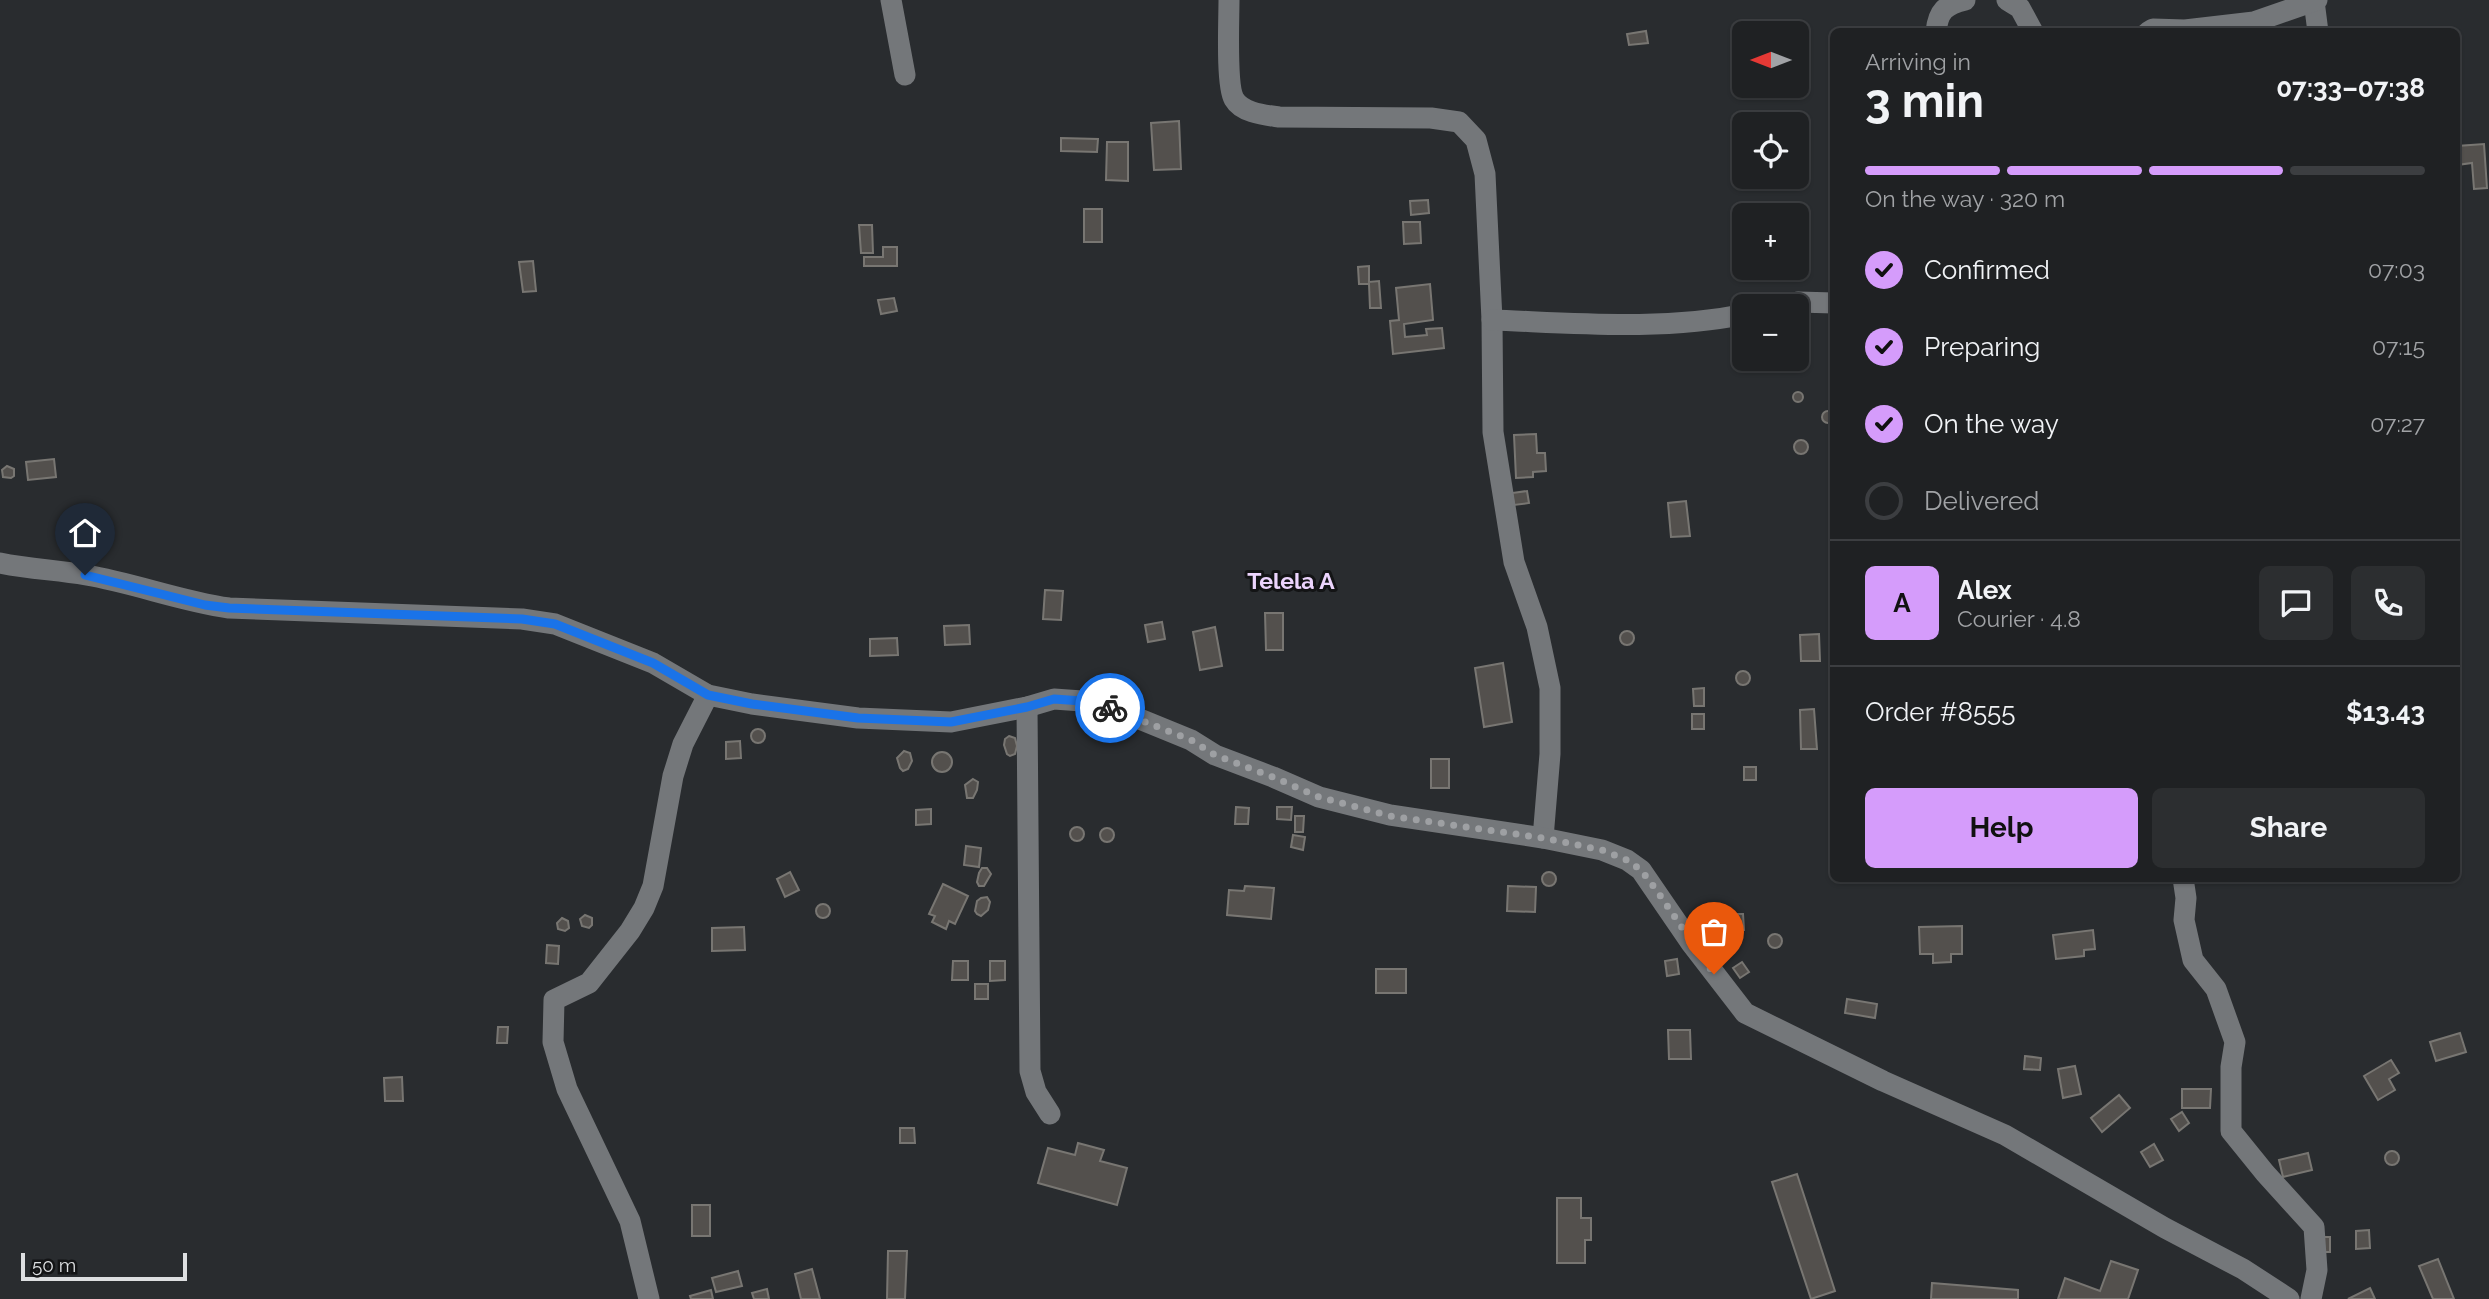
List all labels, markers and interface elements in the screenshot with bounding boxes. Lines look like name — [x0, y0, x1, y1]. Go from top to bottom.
north arrow — [1732, 21, 1810, 98]
map controls — [1732, 21, 1809, 371]
text: Arriving in — [1865, 48, 1971, 75]
text: 07:33–07:38 — [2276, 73, 2425, 103]
text: 3 min — [1865, 74, 1984, 128]
button: locate — [1732, 112, 1809, 189]
text: On the way · 320 m — [1865, 185, 2065, 212]
button: + — [1732, 203, 1809, 280]
icon: check — [1865, 251, 1903, 289]
text: Confirmed — [1924, 255, 2050, 285]
text: 07:03 — [2368, 256, 2425, 283]
button: − — [1732, 294, 1809, 371]
icon: check — [1865, 328, 1903, 366]
text: Preparing — [1924, 332, 2040, 362]
text: 07:15 — [2372, 333, 2425, 360]
icon: check — [1865, 405, 1903, 443]
text: On the way — [1924, 409, 2059, 439]
text: 07:27 — [2370, 410, 2425, 437]
text: Delivered — [1924, 486, 2039, 516]
pin — [55, 503, 115, 575]
icon: home — [66, 514, 104, 552]
button: chat — [2259, 566, 2333, 640]
button: phone — [2351, 566, 2425, 640]
district label: Telela A — [1247, 567, 1335, 594]
text: Alex — [1957, 575, 2012, 605]
text: A — [1893, 588, 1911, 618]
text: Courier · 4.8 — [1957, 605, 2081, 632]
courier — [1075, 673, 1145, 743]
icon: bike — [1091, 689, 1129, 727]
text: Order #8555 — [1865, 697, 2015, 727]
text: $13.43 — [2346, 697, 2425, 727]
button: Help — [1865, 788, 2138, 868]
button: Share — [2152, 788, 2425, 868]
pin — [1684, 902, 1744, 974]
icon: bag — [1695, 913, 1733, 951]
scale bar — [21, 1250, 187, 1282]
text: 50 m — [32, 1254, 76, 1276]

